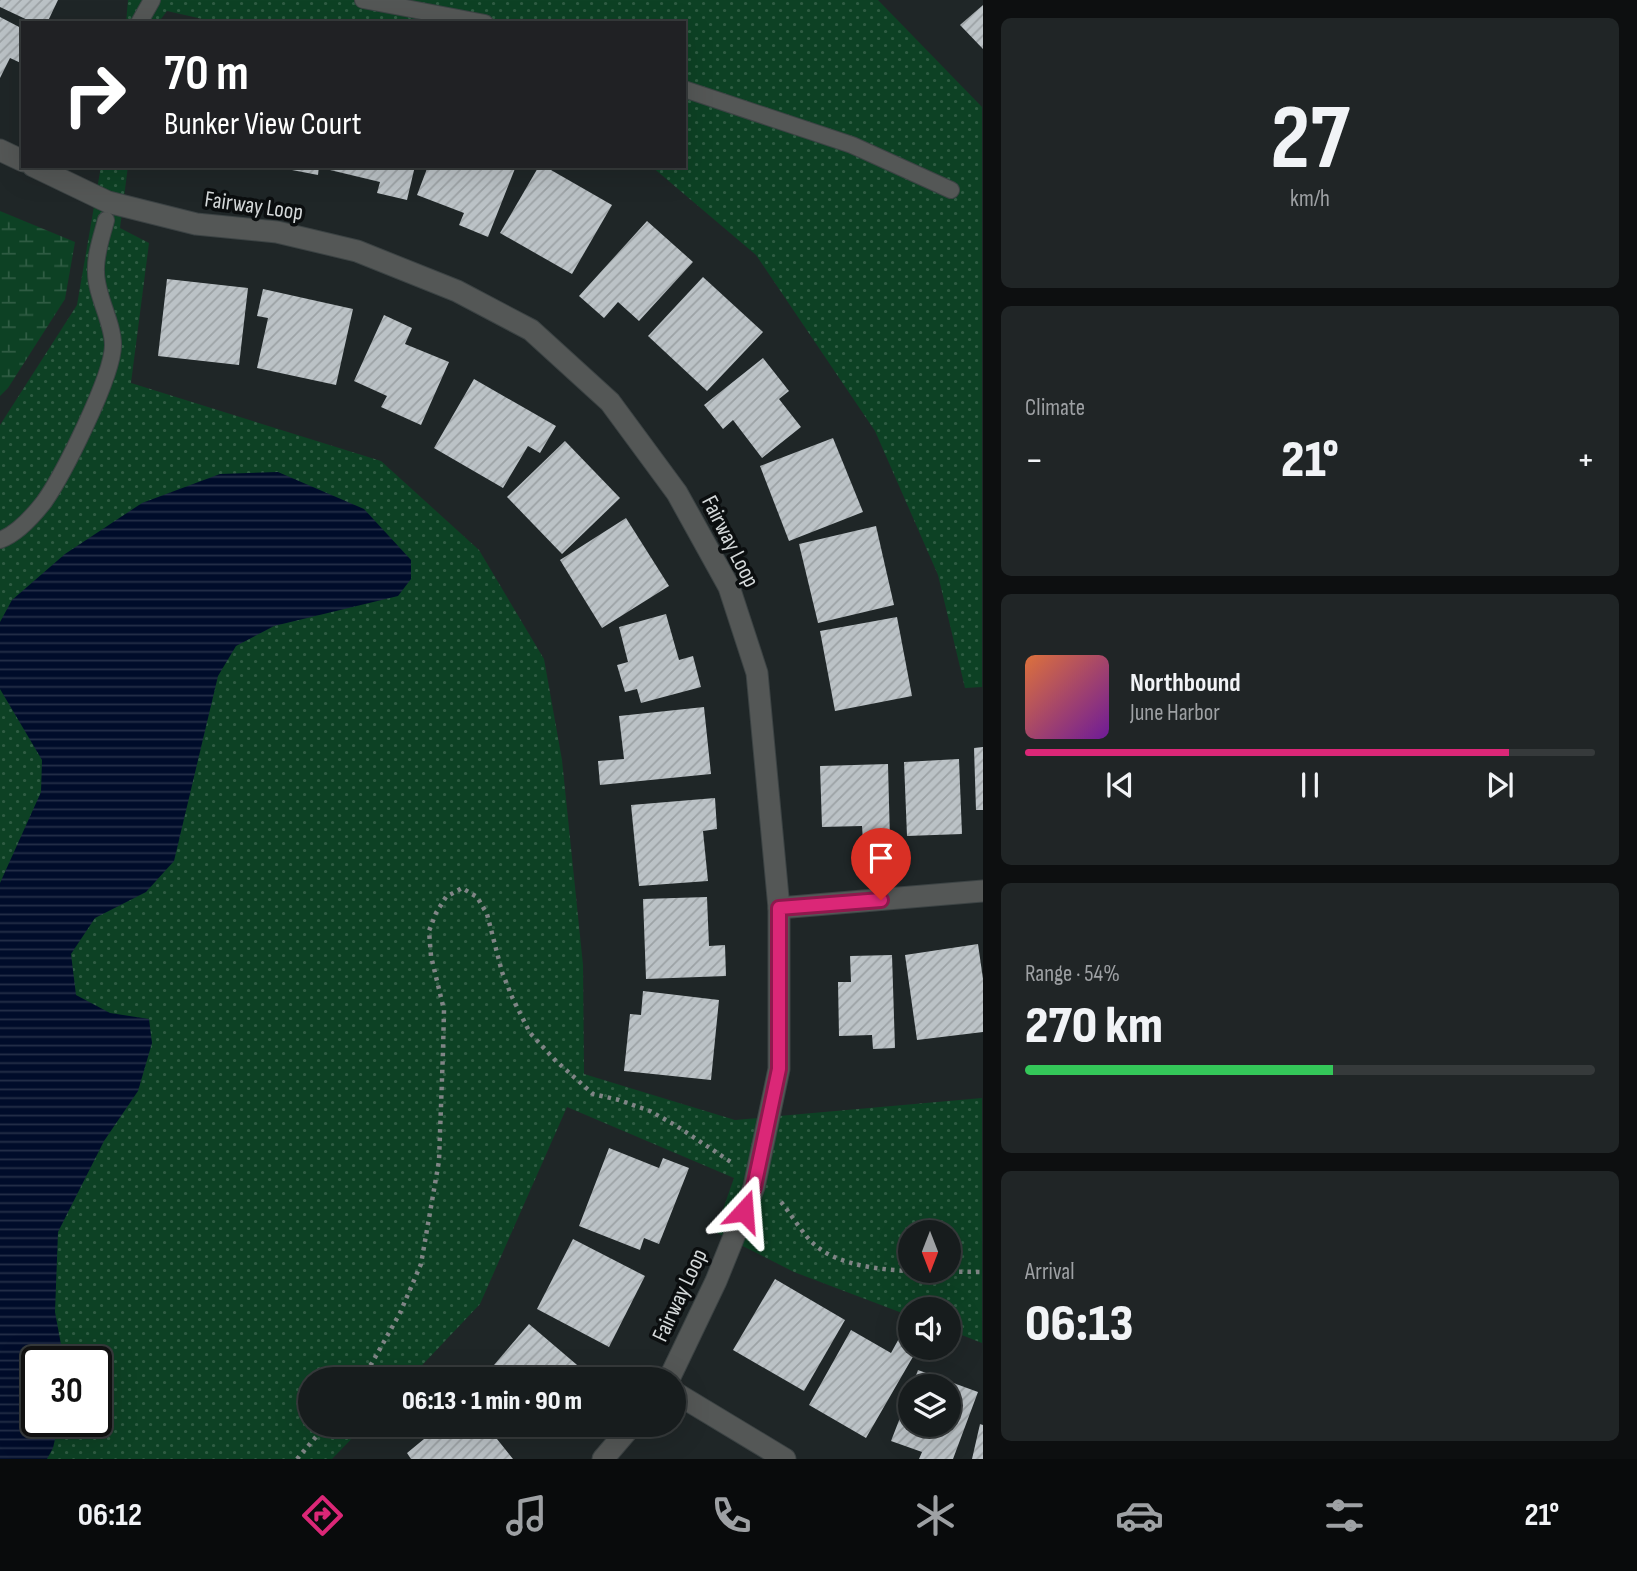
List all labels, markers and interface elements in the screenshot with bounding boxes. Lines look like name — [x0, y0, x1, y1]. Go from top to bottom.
text: 70 m — [164, 45, 249, 104]
icon: right — [49, 49, 140, 140]
text: 27 — [1270, 85, 1350, 194]
text: Bunker View Court — [164, 105, 362, 144]
street label: Fairway Loop — [203, 185, 305, 227]
text: km/h — [1290, 185, 1330, 213]
text: Climate — [1025, 394, 1085, 422]
text: 21° — [1281, 429, 1339, 492]
text: − — [1025, 438, 1044, 483]
text: + — [1576, 438, 1595, 483]
street label: Fairway Loop — [695, 491, 765, 592]
text: Northbound — [1130, 668, 1241, 699]
text: June Harbor — [1130, 699, 1220, 727]
icon: previous — [1101, 766, 1139, 804]
icon: pause — [1291, 766, 1329, 804]
icon: next — [1481, 766, 1519, 804]
pin — [851, 828, 911, 900]
icon: arrive — [862, 839, 900, 877]
text: Range · 54% — [1025, 960, 1120, 988]
text: 270 km — [1025, 995, 1163, 1058]
position arrow — [707, 1174, 781, 1248]
north arrow — [898, 1220, 961, 1283]
map controls — [898, 1220, 961, 1437]
street label: Fairway Loop — [646, 1245, 714, 1346]
text: Arrival — [1025, 1258, 1074, 1286]
text: 06:13 — [1025, 1293, 1133, 1356]
button: sound — [898, 1297, 961, 1360]
speed limit sign: 30 — [21, 1346, 112, 1437]
button: layers — [898, 1374, 961, 1437]
text: 06:13 · 1 min · 90 m — [402, 1386, 582, 1417]
icon: directions — [298, 1491, 347, 1540]
icon: music — [502, 1491, 551, 1540]
icon: phone — [707, 1491, 756, 1540]
icon: climate — [911, 1491, 960, 1540]
icon: car — [1115, 1491, 1164, 1540]
icon: filters — [1320, 1491, 1369, 1540]
text: 06:12 — [78, 1496, 142, 1535]
text: 21° — [1524, 1496, 1559, 1535]

